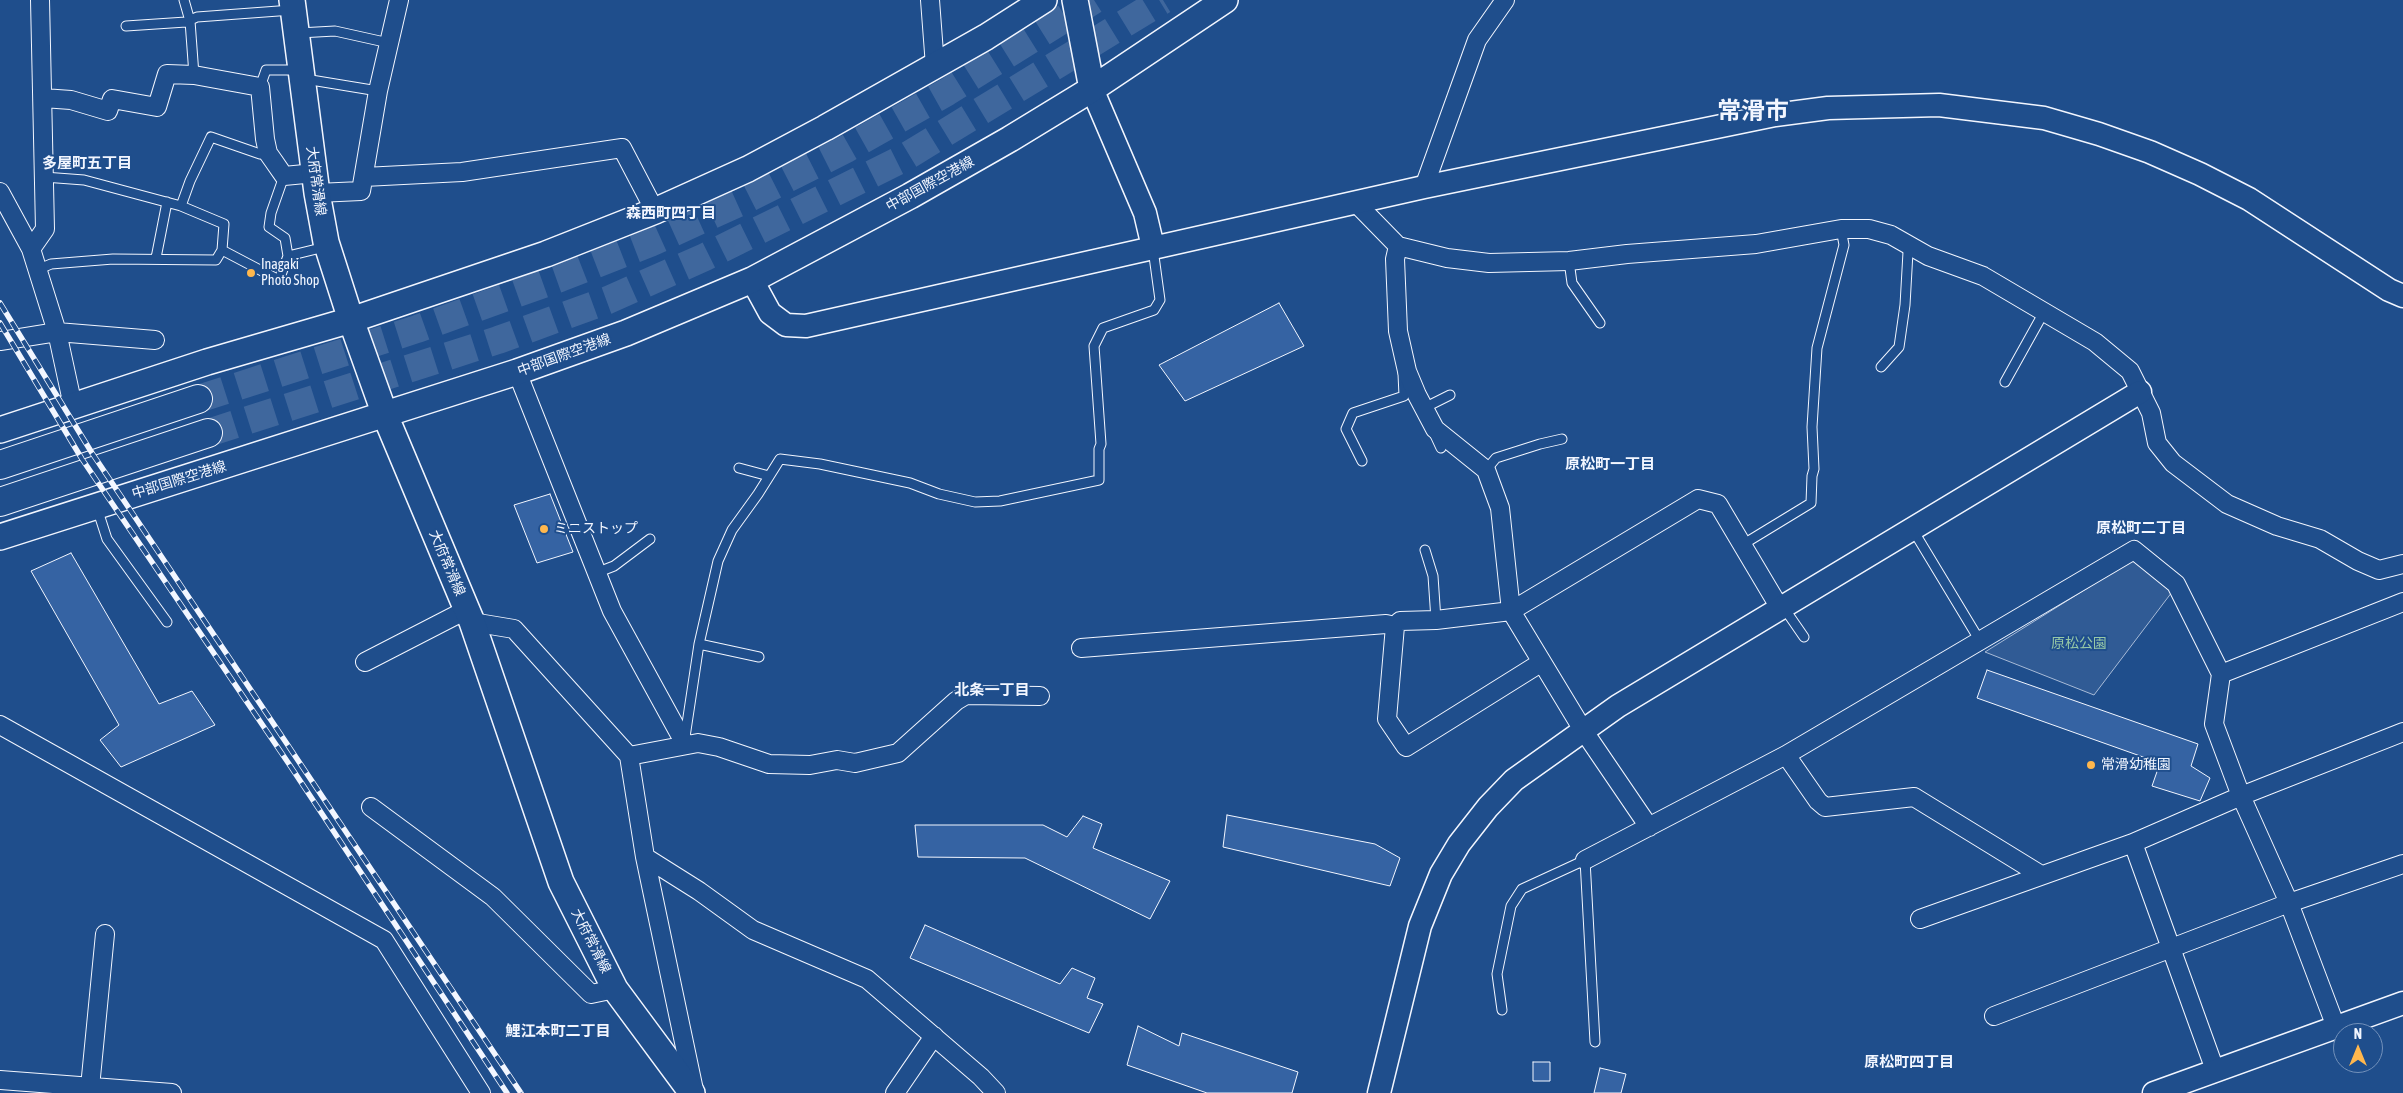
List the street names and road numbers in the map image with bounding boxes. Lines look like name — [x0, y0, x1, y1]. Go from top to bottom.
street label: 大府常滑線 — [303, 145, 329, 217]
street label: 中部国際空港線 — [883, 153, 977, 215]
street label: 中部国際空港線 — [515, 330, 613, 380]
street label: 中部国際空港線 — [130, 458, 228, 502]
street label: 大府常滑線 — [426, 528, 468, 598]
street label: 大府常滑線 — [568, 906, 614, 976]

